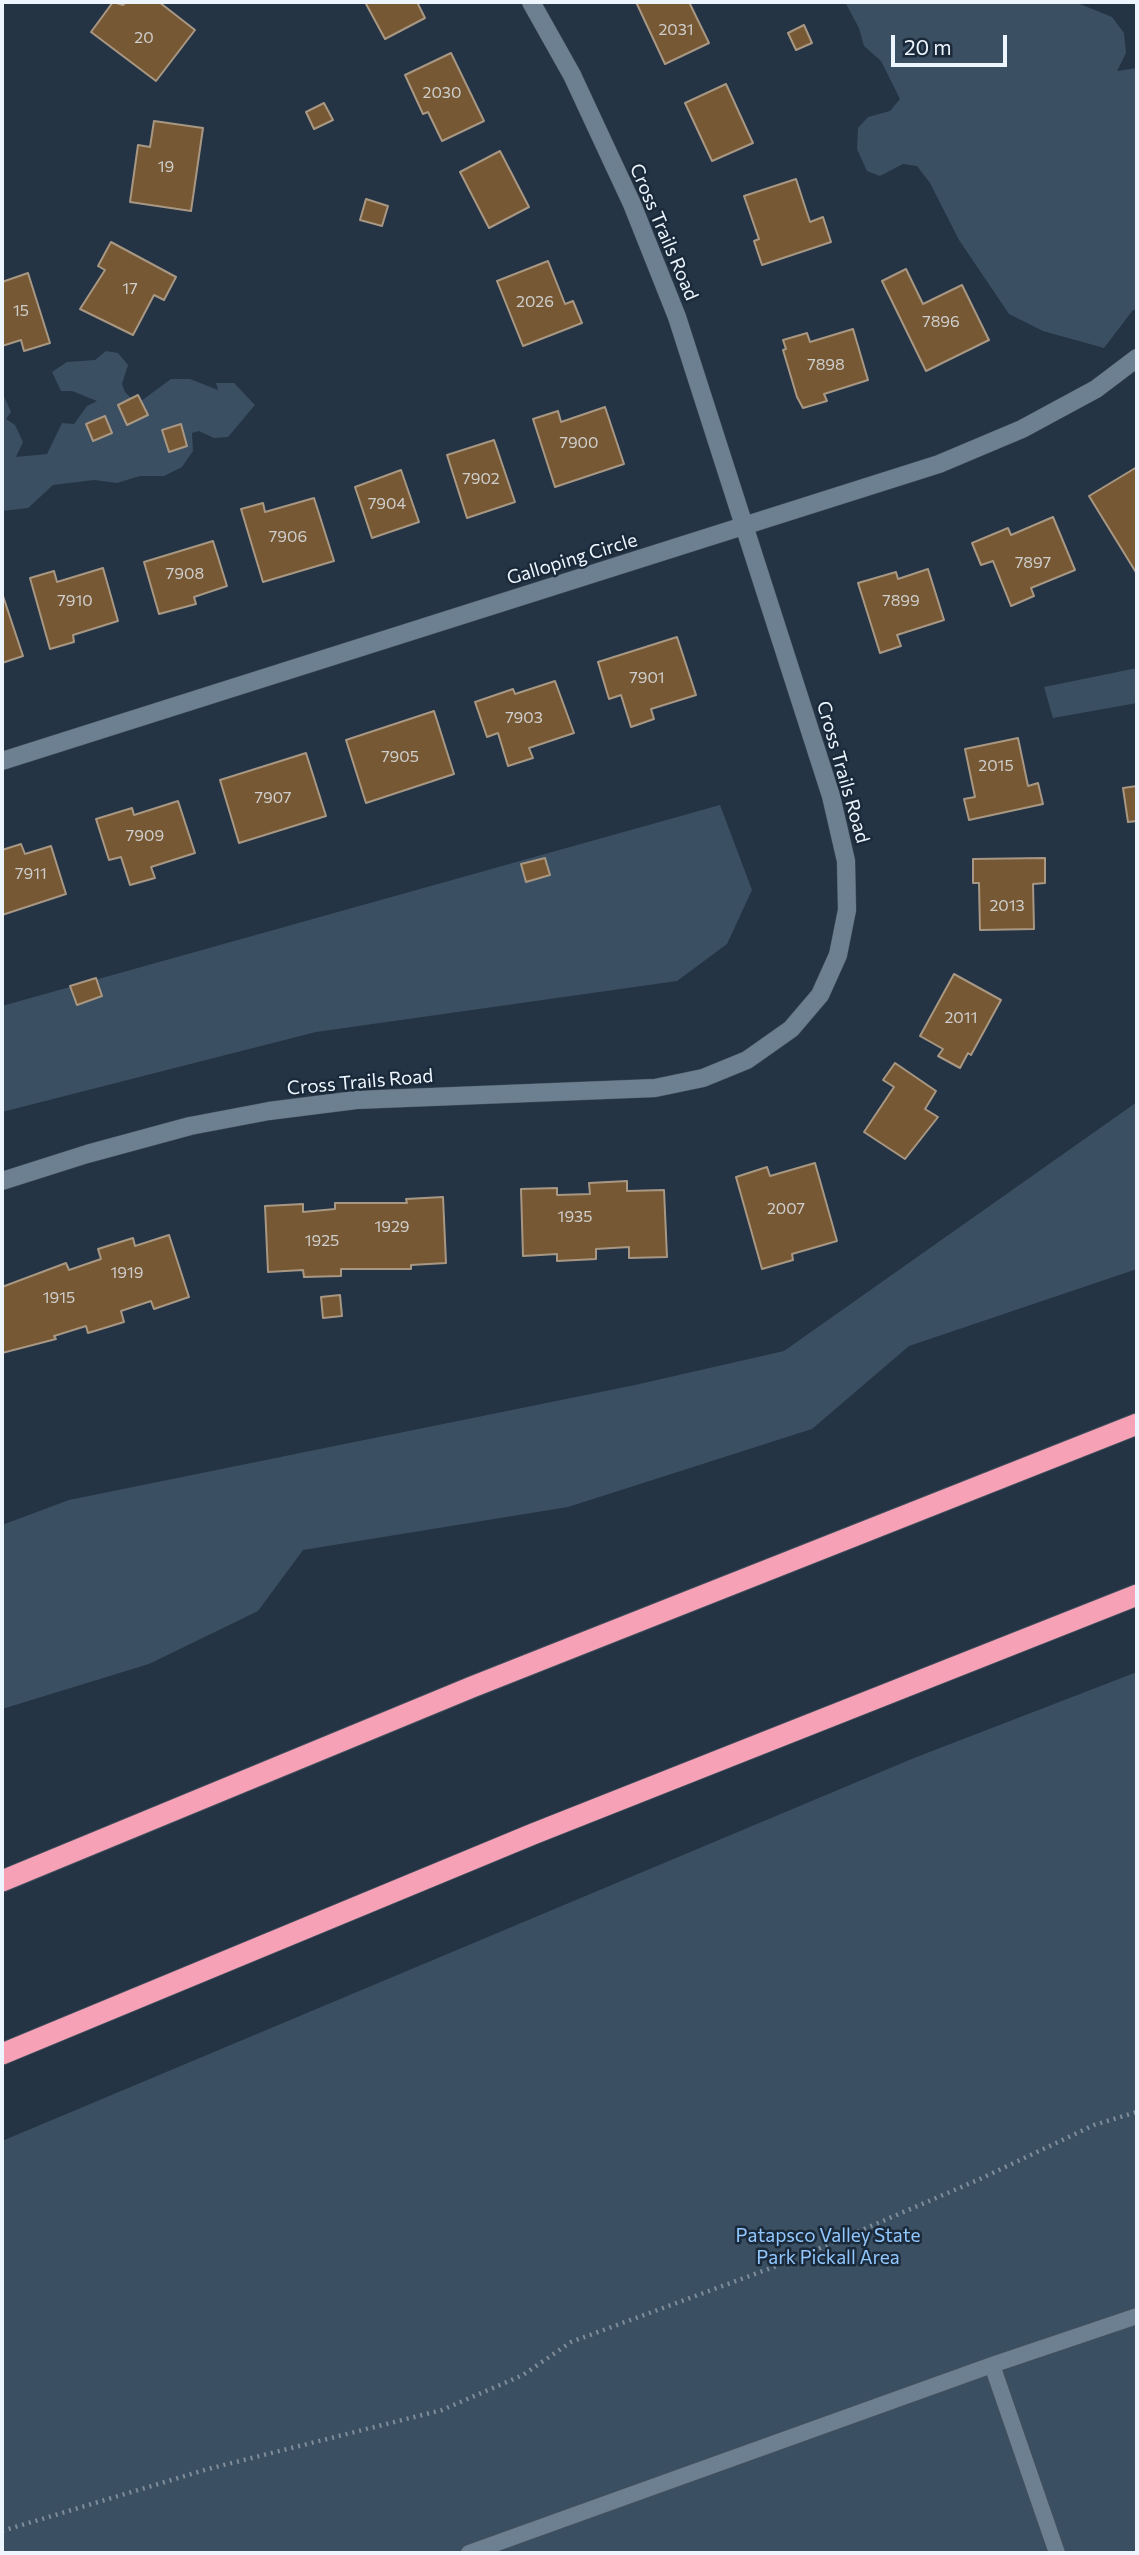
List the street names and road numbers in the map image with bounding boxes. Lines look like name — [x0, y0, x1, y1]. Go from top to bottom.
street label: Cross Trails Road — [625, 160, 703, 304]
street label: Galloping Circle — [504, 528, 640, 590]
street label: Cross Trails Road — [812, 698, 874, 846]
street label: Cross Trails Road — [286, 1064, 434, 1100]

